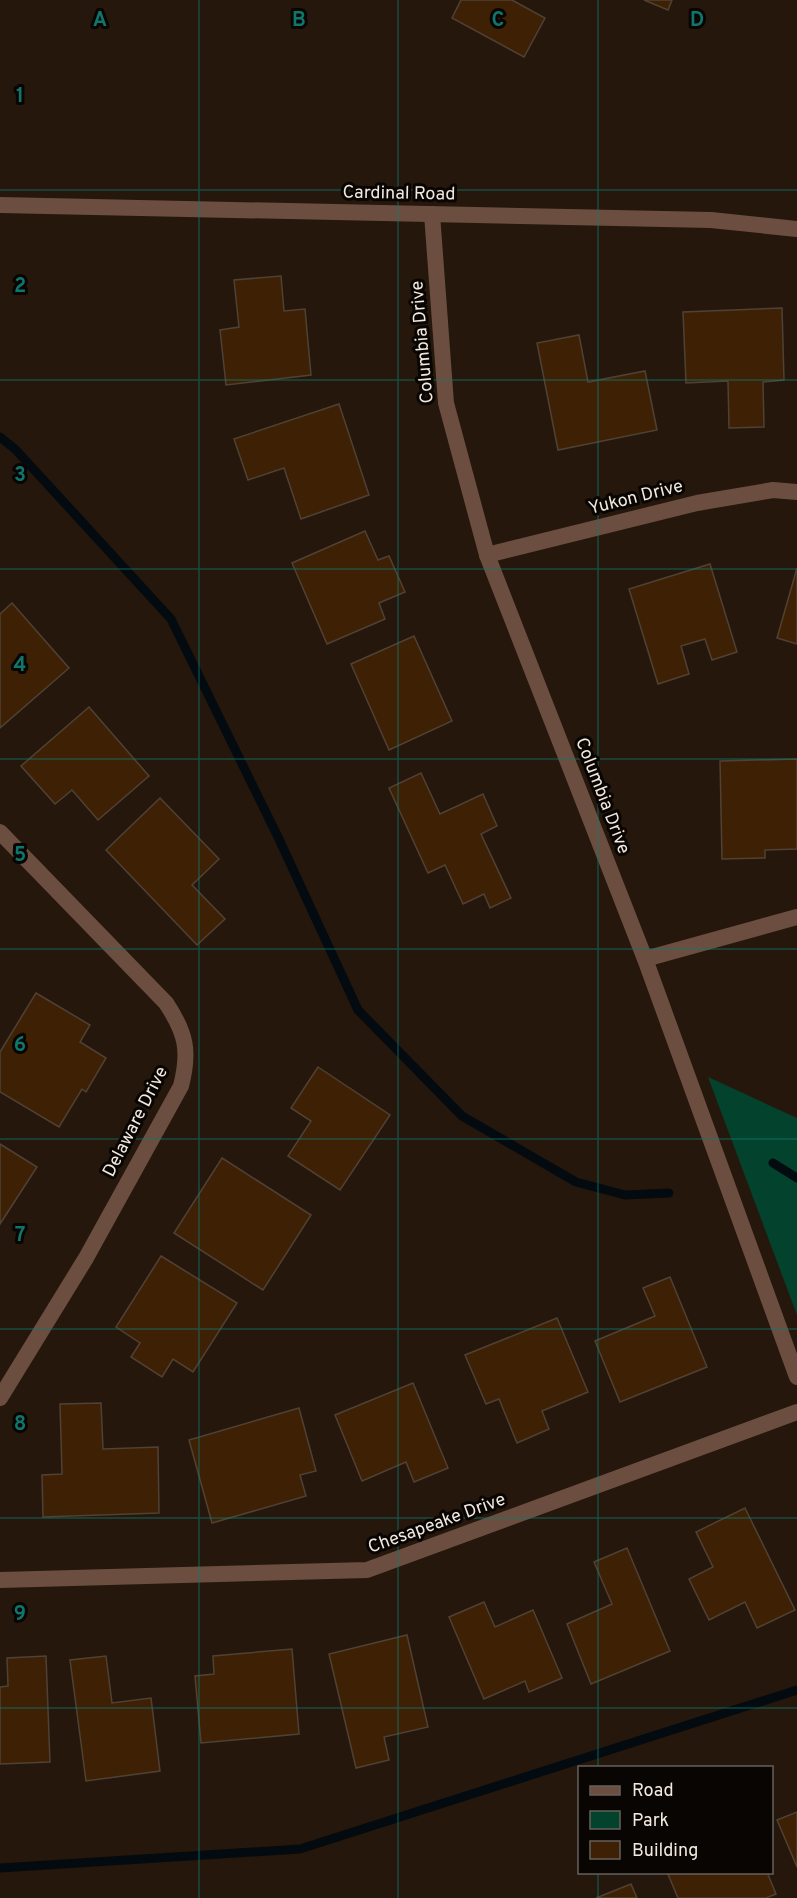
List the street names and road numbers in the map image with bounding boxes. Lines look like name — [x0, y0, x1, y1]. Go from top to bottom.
street label: Cardinal Road — [342, 182, 456, 206]
street label: Columbia Drive — [406, 280, 440, 404]
street label: Yukon Drive — [586, 475, 686, 521]
street label: Columbia Drive — [569, 734, 635, 858]
street label: Delaware Drive — [98, 1063, 174, 1181]
street label: Chesapeake Drive — [365, 1488, 509, 1560]

